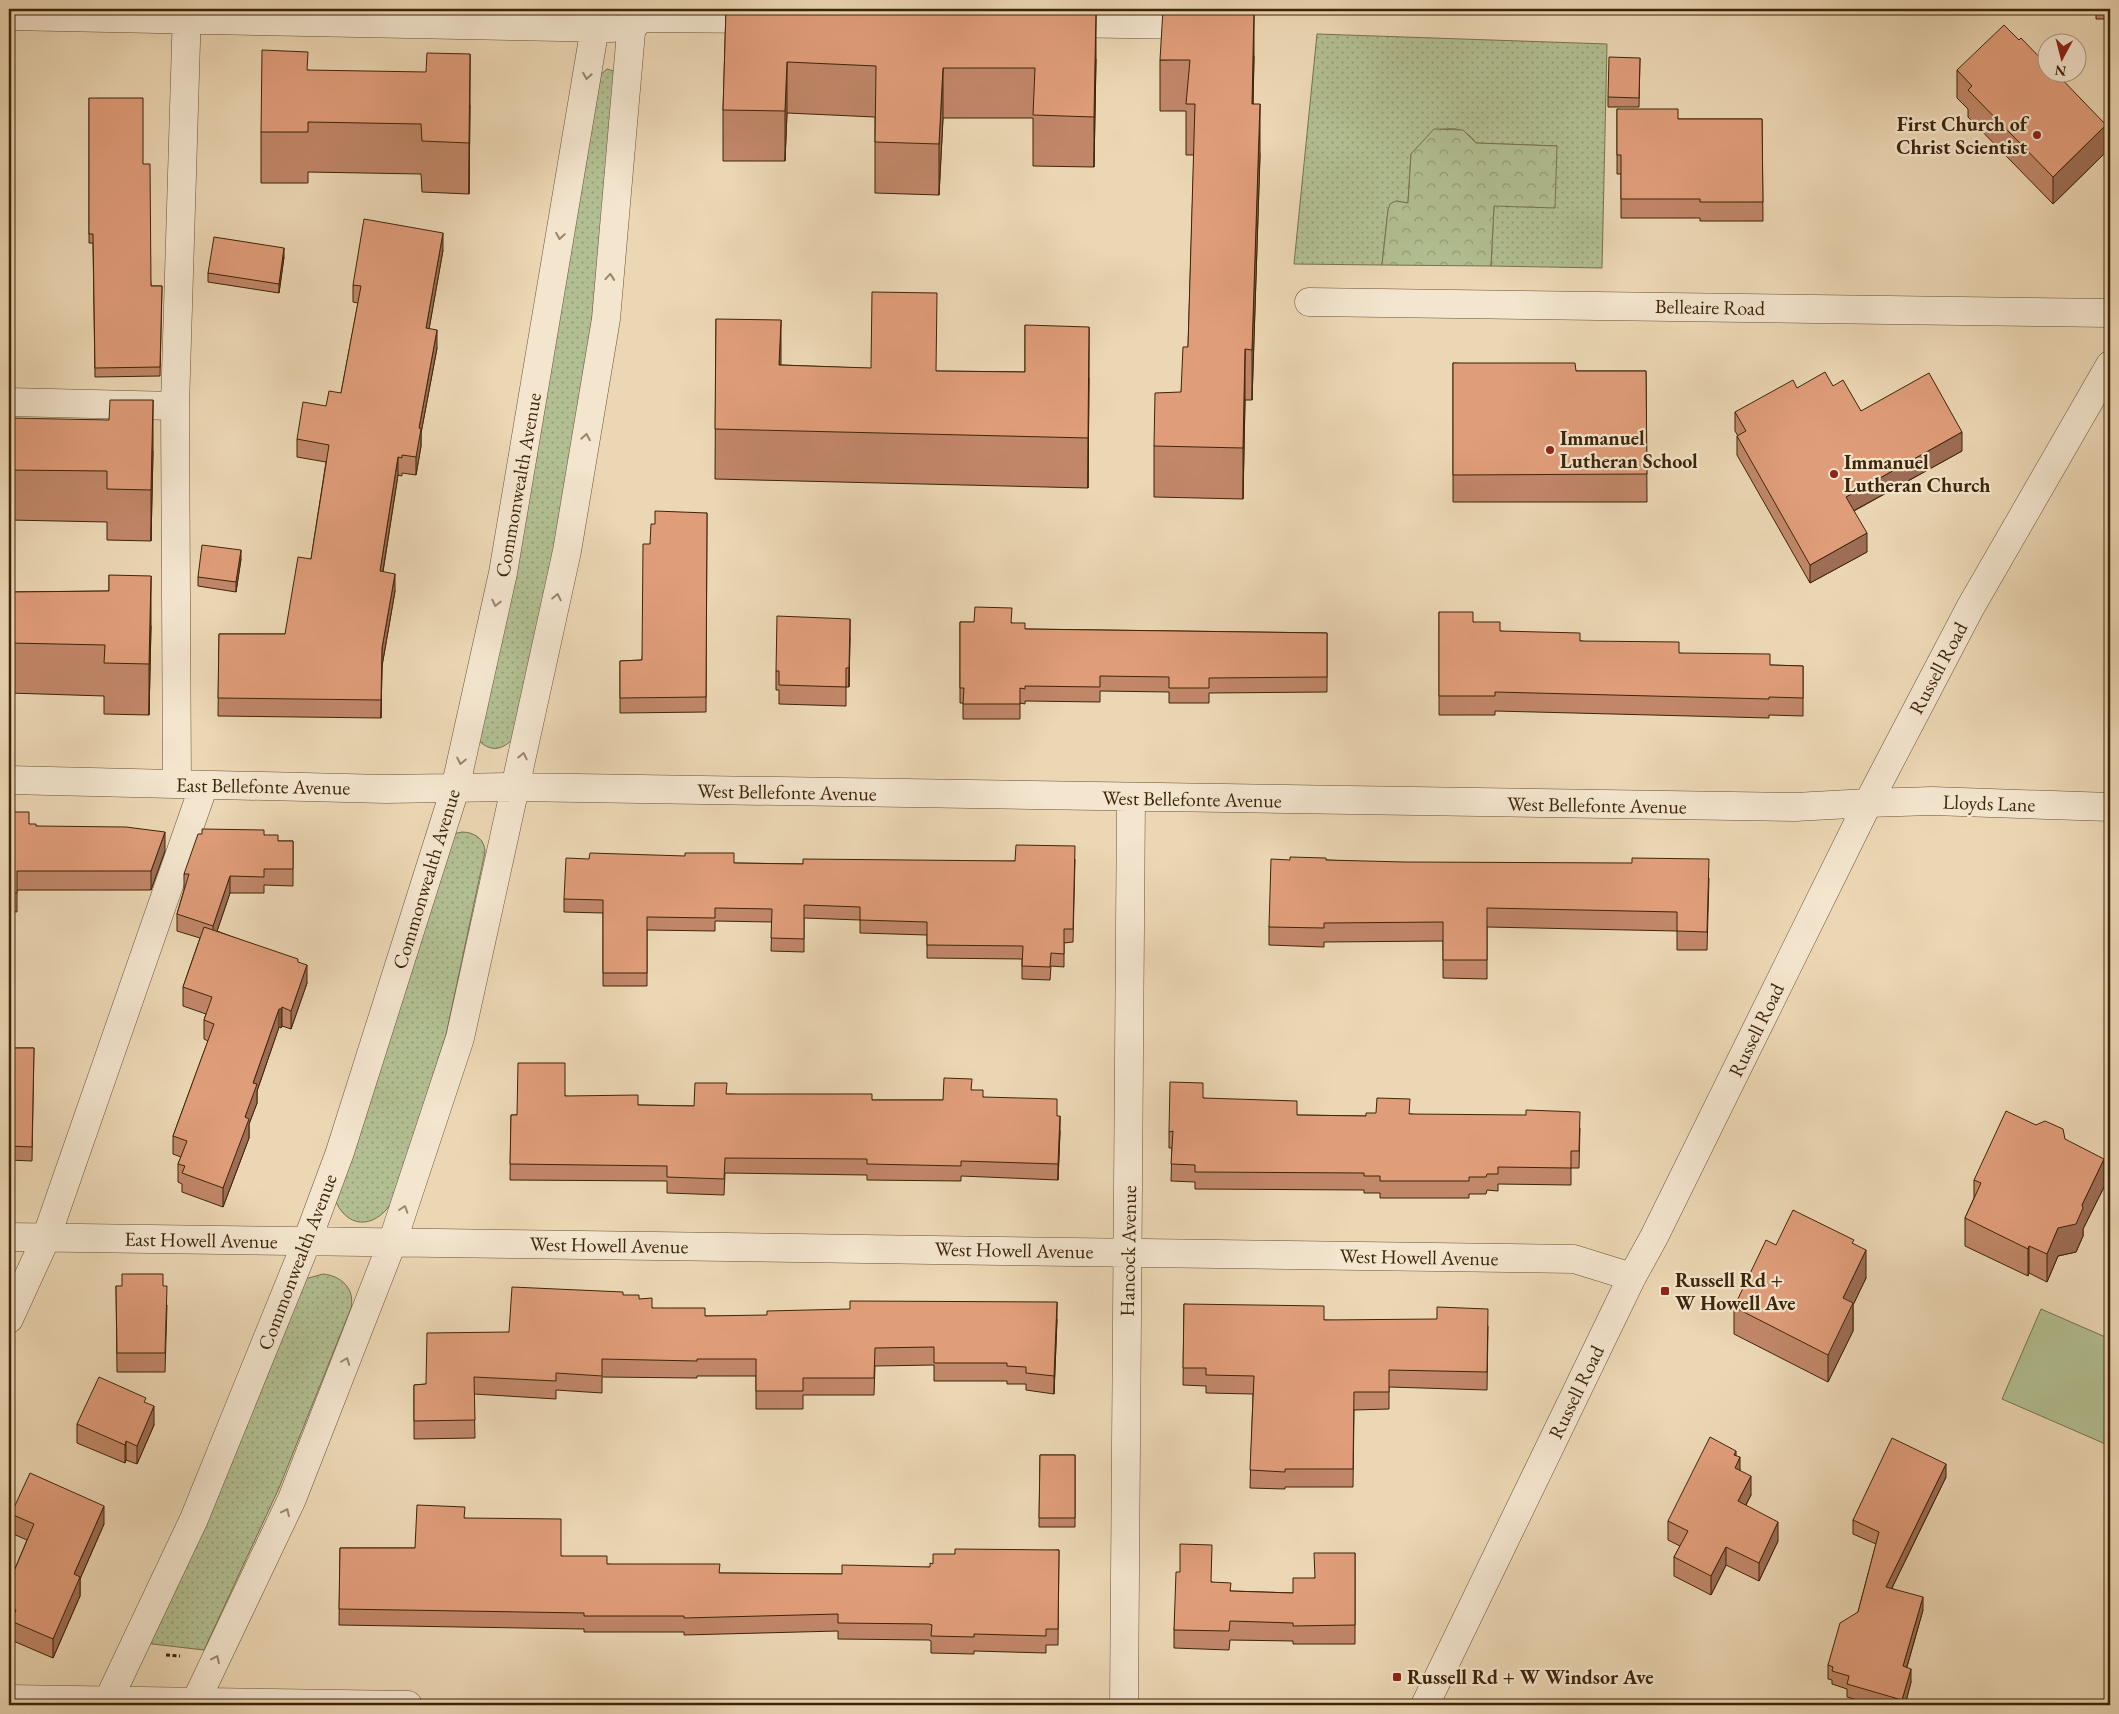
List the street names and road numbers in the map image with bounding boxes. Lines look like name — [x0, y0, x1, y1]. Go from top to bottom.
street label: Belleaire Road — [1655, 293, 1766, 321]
street label: Commonwealth Avenue — [489, 391, 547, 579]
street label: Russell Road — [1903, 617, 1974, 719]
street label: East Bellefonte Avenue — [176, 771, 351, 801]
street label: West Bellefonte Avenue — [697, 777, 877, 807]
street label: West Bellefonte Avenue — [1102, 784, 1282, 814]
street label: Commonwealth Avenue — [386, 786, 466, 972]
street label: Lloyds Lane — [1942, 788, 2036, 818]
street label: West Bellefonte Avenue — [1507, 790, 1687, 820]
street label: Russell Road — [1722, 978, 1790, 1081]
street label: Commonwealth Avenue — [251, 1170, 343, 1354]
street label: Hancock Avenue — [1114, 1185, 1142, 1317]
street label: East Howell Avenue — [124, 1226, 278, 1254]
street label: West Howell Avenue — [529, 1231, 689, 1259]
street label: West Howell Avenue — [934, 1236, 1094, 1264]
street label: West Howell Avenue — [1339, 1243, 1499, 1271]
street label: Russell Road — [1542, 1340, 1610, 1443]

